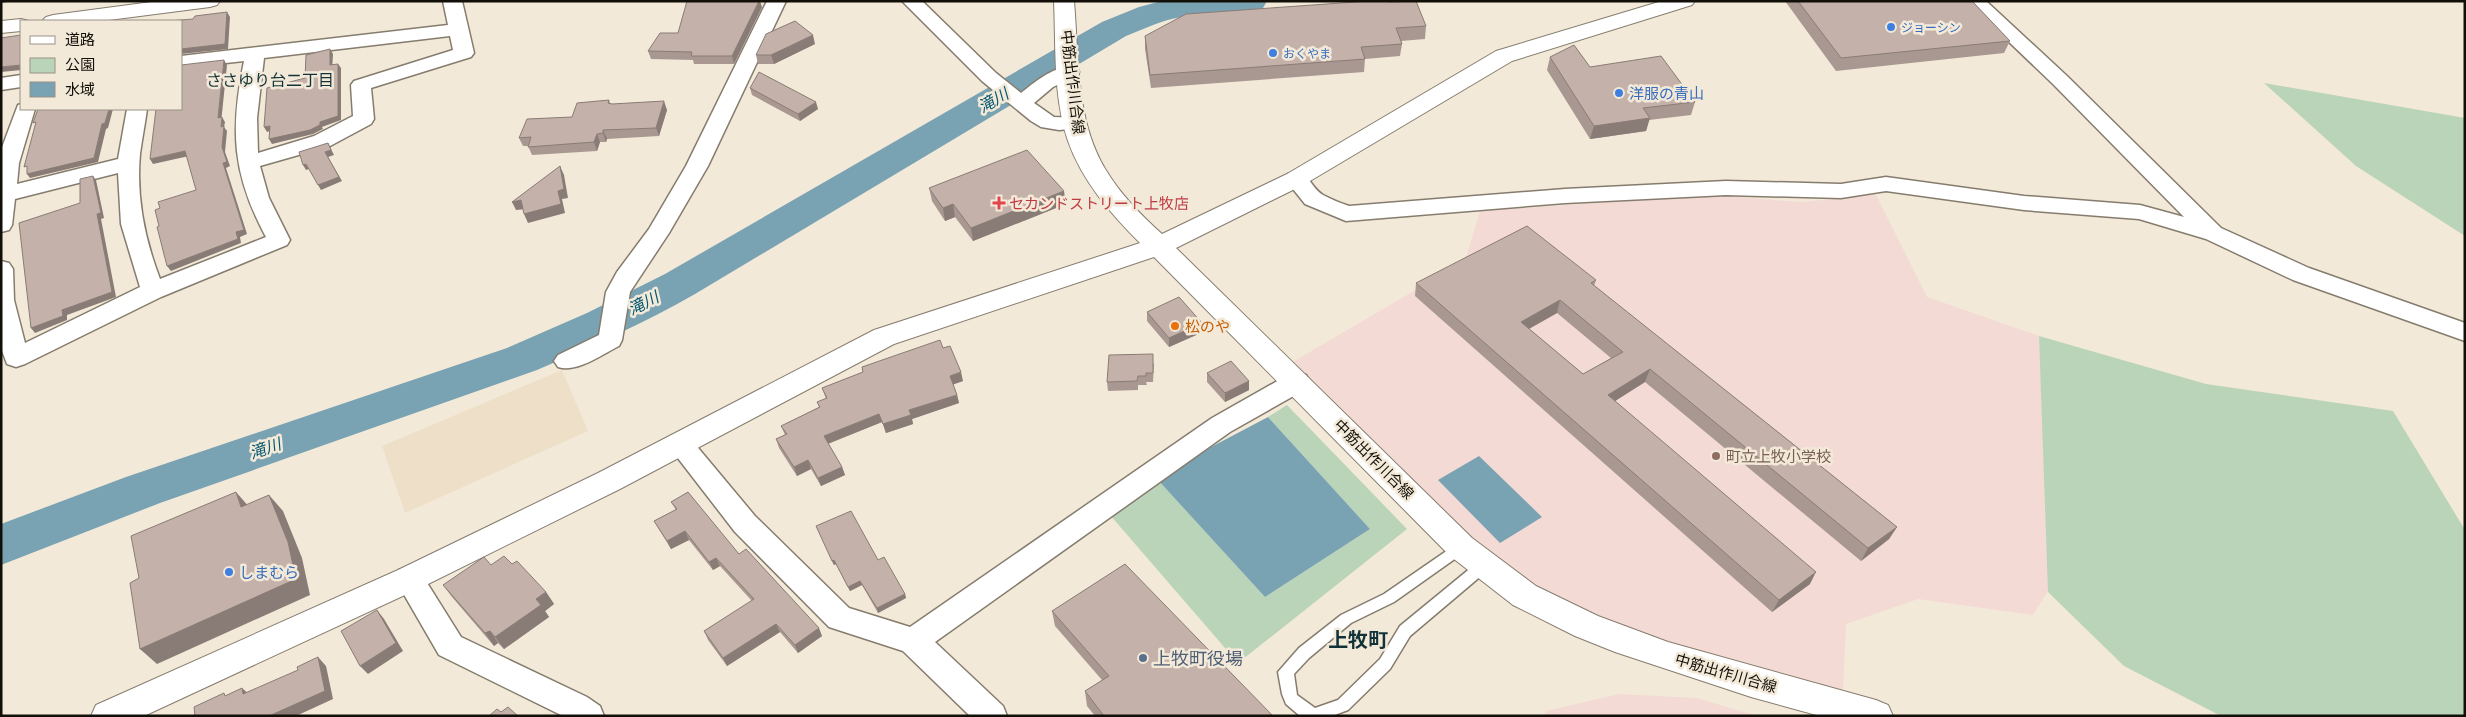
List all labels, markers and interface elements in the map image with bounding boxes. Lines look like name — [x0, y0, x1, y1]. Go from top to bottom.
legend — [20, 20, 182, 110]
place label: ジョーシン — [1901, 20, 1961, 35]
marker: ジョーシン — [1885, 21, 1897, 33]
street label: 中筋出作川合線 — [1057, 29, 1089, 135]
text: 道路 — [65, 30, 95, 49]
place label: おくやま — [1283, 46, 1331, 61]
marker: おくやま — [1267, 47, 1279, 59]
text: 公園 — [65, 55, 95, 74]
district label: ささゆり台二丁目 — [206, 70, 334, 90]
text: 水域 — [65, 80, 95, 99]
water label: 滝川 — [974, 82, 1014, 117]
place label: 洋服の青山 — [1629, 84, 1704, 103]
marker: 洋服の青山 — [1613, 87, 1625, 99]
place label: セカンドストリート上牧店 — [1009, 194, 1189, 213]
marker: セカンドストリート上牧店 — [993, 197, 1005, 209]
water label: 滝川 — [624, 286, 664, 319]
place label: 松のや — [1185, 317, 1230, 336]
marker: 松のや — [1169, 320, 1181, 332]
street label: 中筋出作川合線 — [1330, 415, 1418, 503]
water label: 滝川 — [247, 433, 285, 463]
place label: 町立上牧小学校 — [1726, 447, 1831, 466]
marker: 町立上牧小学校 — [1710, 450, 1722, 462]
place label: しまむら — [239, 563, 299, 582]
marker: しまむら — [223, 566, 235, 578]
district label: 上牧町 — [1328, 626, 1388, 653]
place label: 上牧町役場 — [1153, 647, 1243, 670]
street label: 中筋出作川合線 — [1673, 649, 1779, 697]
marker: 上牧町役場 — [1137, 652, 1149, 664]

